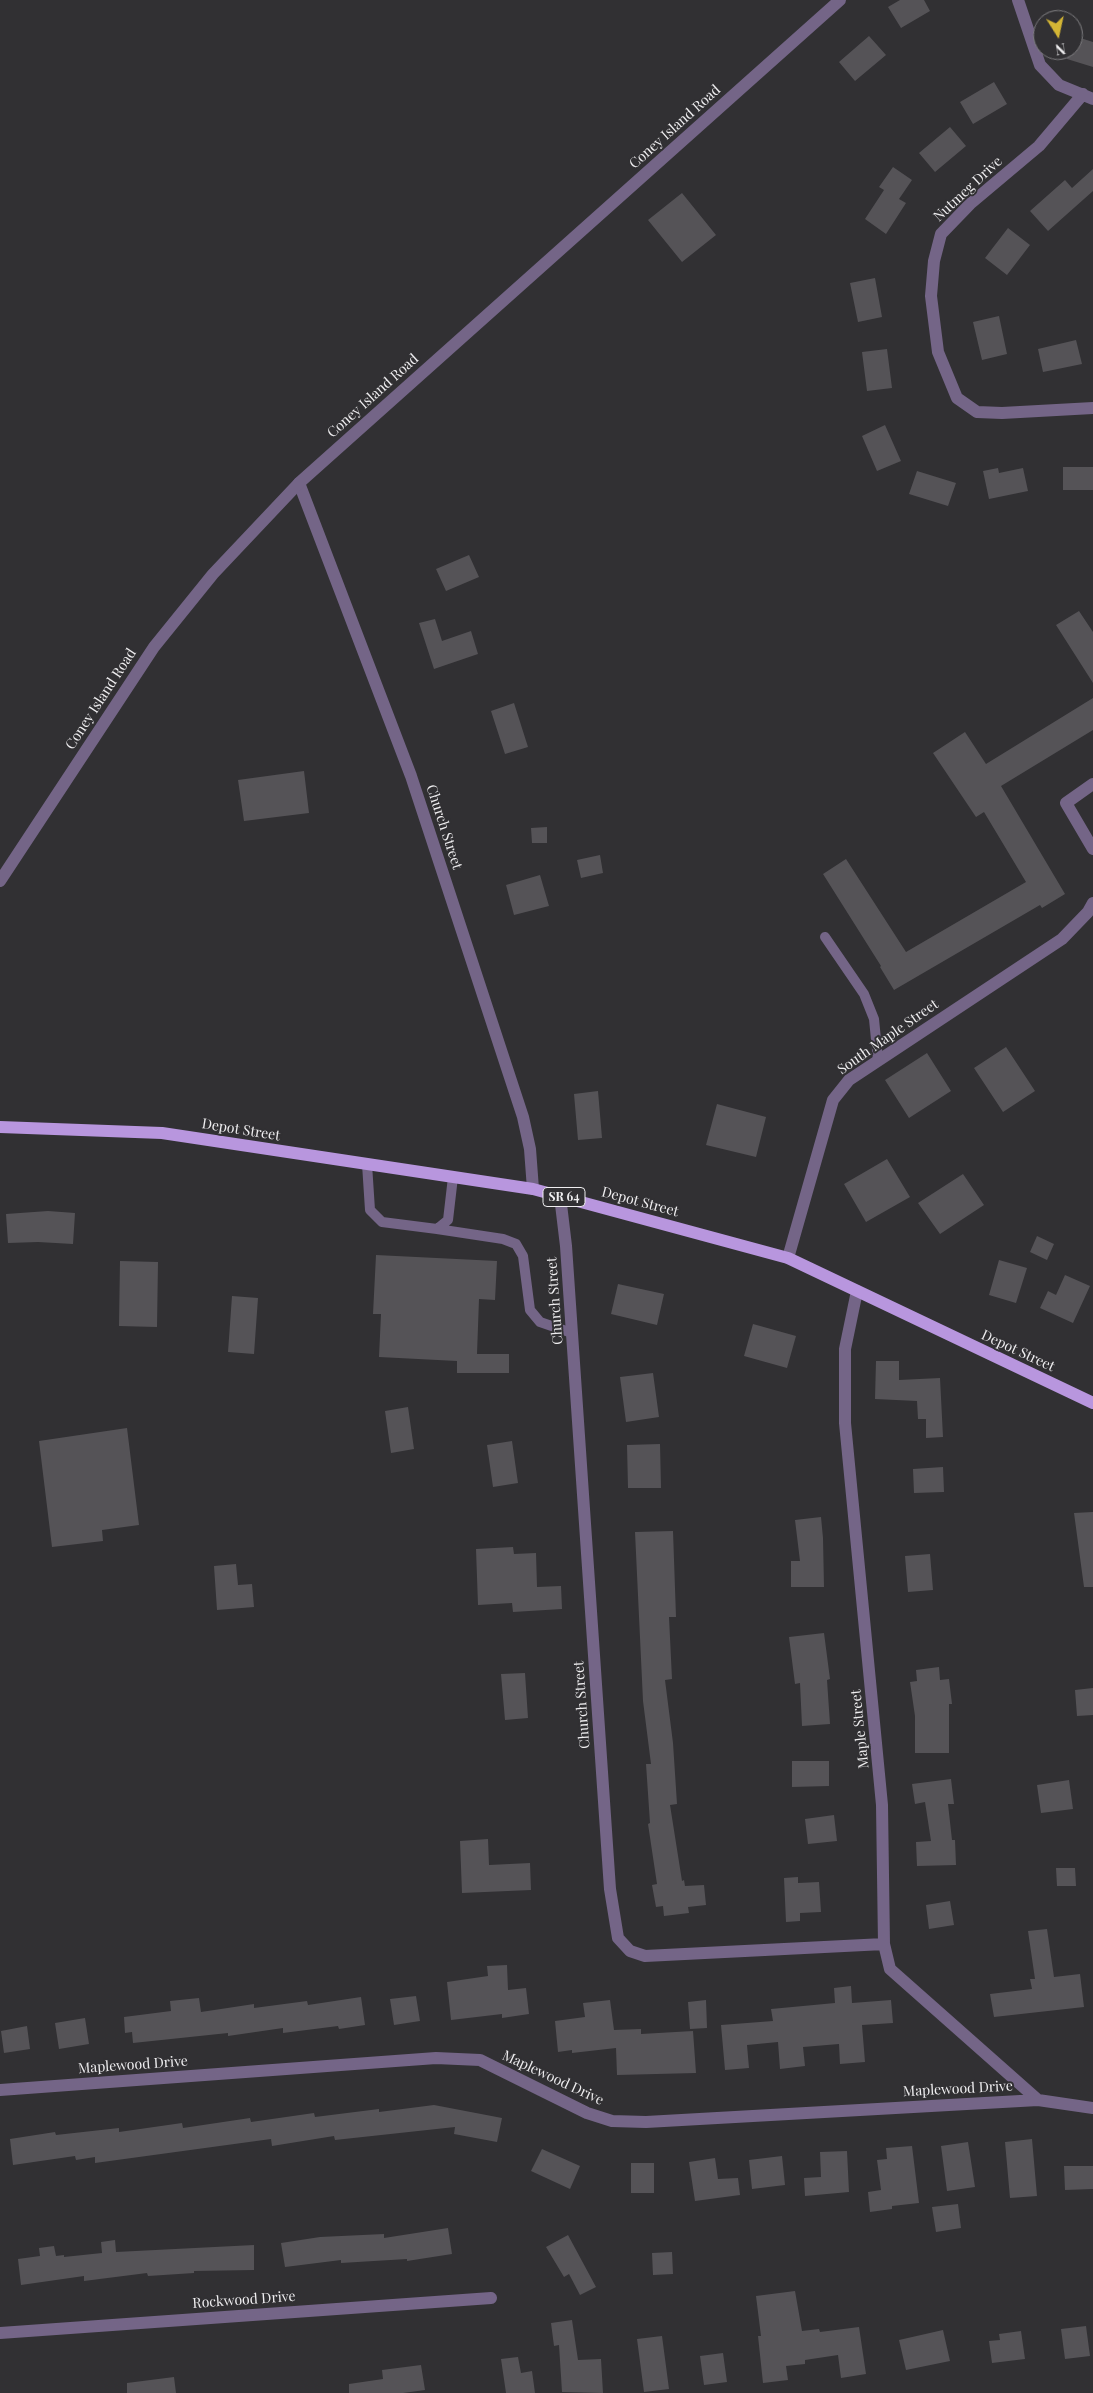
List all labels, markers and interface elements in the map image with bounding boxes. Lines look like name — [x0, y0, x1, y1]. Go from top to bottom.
north arrow — [1033, 10, 1083, 60]
text: N — [1054, 39, 1067, 60]
street label: Coney Island Road — [626, 82, 724, 172]
street label: Nutmeg Drive — [930, 153, 1006, 225]
street label: Coney Island Road — [324, 351, 422, 441]
street label: Coney Island Road — [62, 645, 140, 753]
street label: Church Street — [422, 783, 466, 871]
street label: South Maple Street — [834, 996, 942, 1078]
street label: Depot Street — [201, 1116, 281, 1144]
street label: Depot Street — [600, 1184, 680, 1220]
road number: SR 64 — [543, 1188, 585, 1206]
street label: Church Street — [544, 1256, 566, 1346]
street label: Depot Street — [979, 1327, 1057, 1375]
street label: Church Street — [571, 1660, 593, 1750]
street label: Maple Street — [848, 1689, 872, 1769]
street label: Maplewood Drive — [500, 2047, 606, 2109]
street label: Maplewood Drive — [78, 2053, 188, 2077]
street label: Maplewood Drive — [903, 2078, 1013, 2100]
street label: Rockwood Drive — [192, 2288, 296, 2312]

